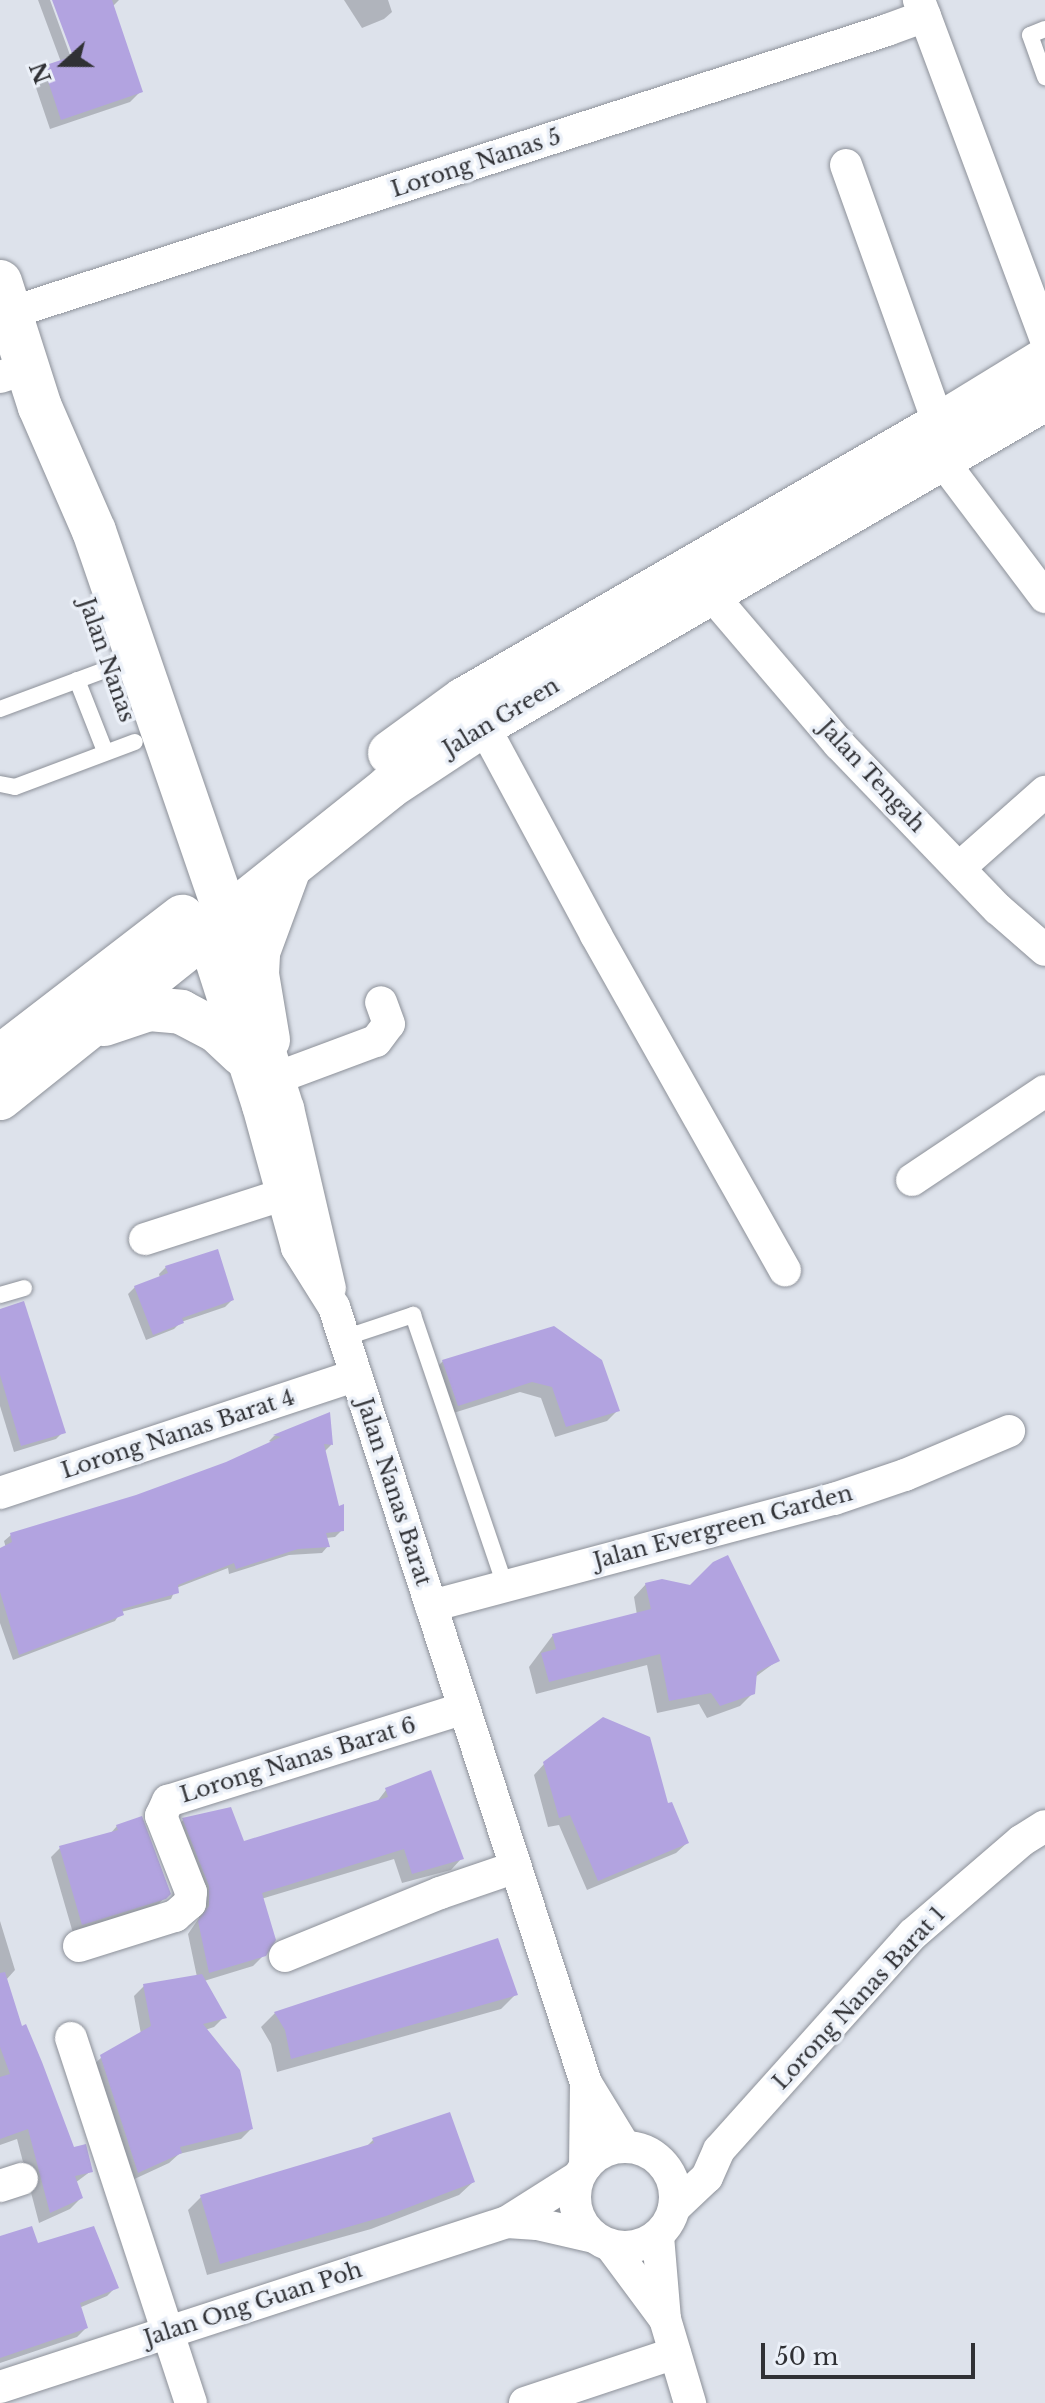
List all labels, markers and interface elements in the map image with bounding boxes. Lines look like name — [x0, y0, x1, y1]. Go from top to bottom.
north arrow — [24, 24, 104, 104]
text: N — [25, 58, 57, 87]
street label: Lorong Nanas 5 — [388, 123, 564, 203]
street label: Jalan Nanas — [73, 594, 141, 726]
street label: Jalan Green — [438, 672, 564, 762]
street label: Jalan Tengah — [813, 714, 931, 838]
street label: Lorong Nanas Barat 4 — [58, 1384, 298, 1484]
street label: Jalan Nanas Barat — [351, 1395, 437, 1589]
street label: Jalan Evergreen Garden — [591, 1480, 855, 1574]
street label: Lorong Nanas Barat 6 — [177, 1712, 419, 1808]
street label: Lorong Nanas Barat 1 — [767, 1901, 951, 2095]
street label: Jalan Ong Guan Poh — [141, 2256, 365, 2352]
scale bar — [765, 2327, 979, 2377]
text: 50 m — [775, 2342, 838, 2371]

